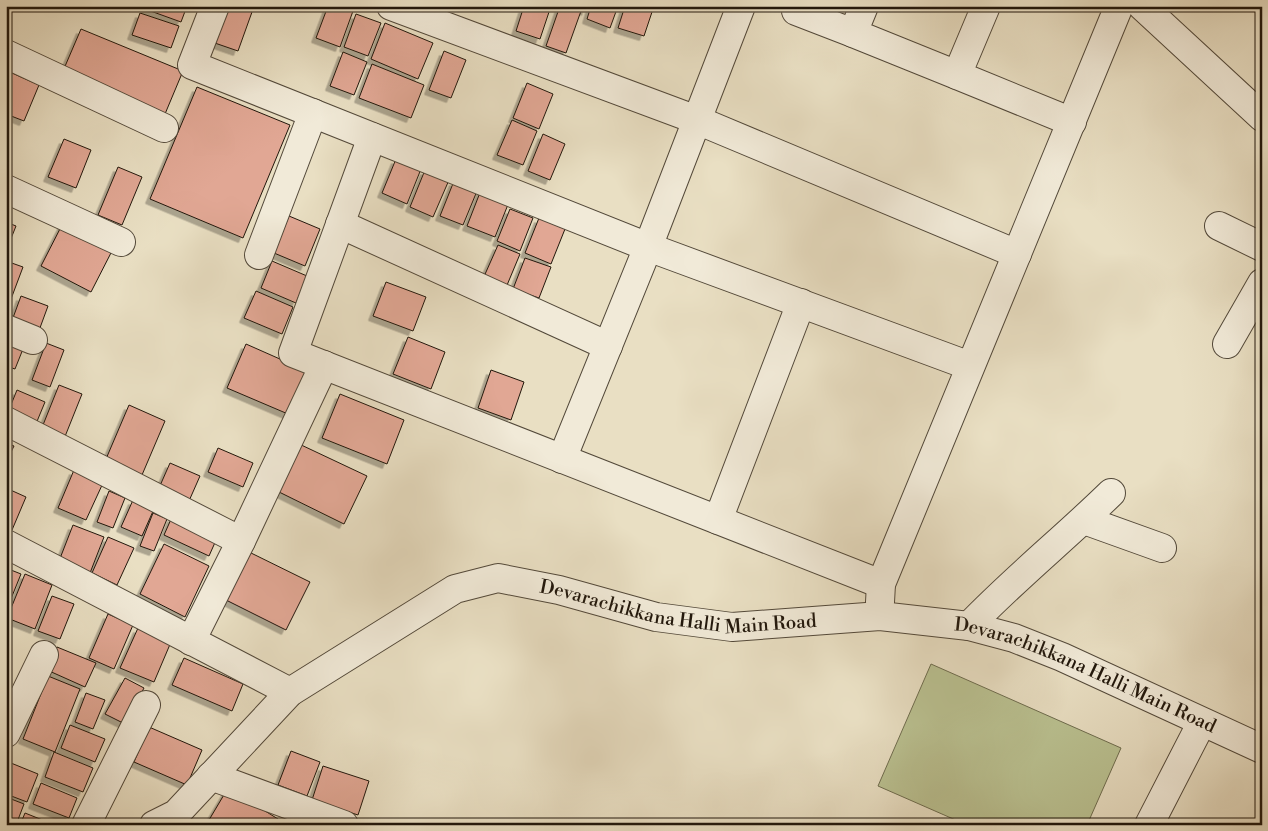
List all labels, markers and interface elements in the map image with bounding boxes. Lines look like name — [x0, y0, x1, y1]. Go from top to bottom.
street label: Devarachikkana Halli Main Road — [538, 574, 818, 640]
street label: Devarachikkana Halli Main Road — [953, 612, 1220, 738]

